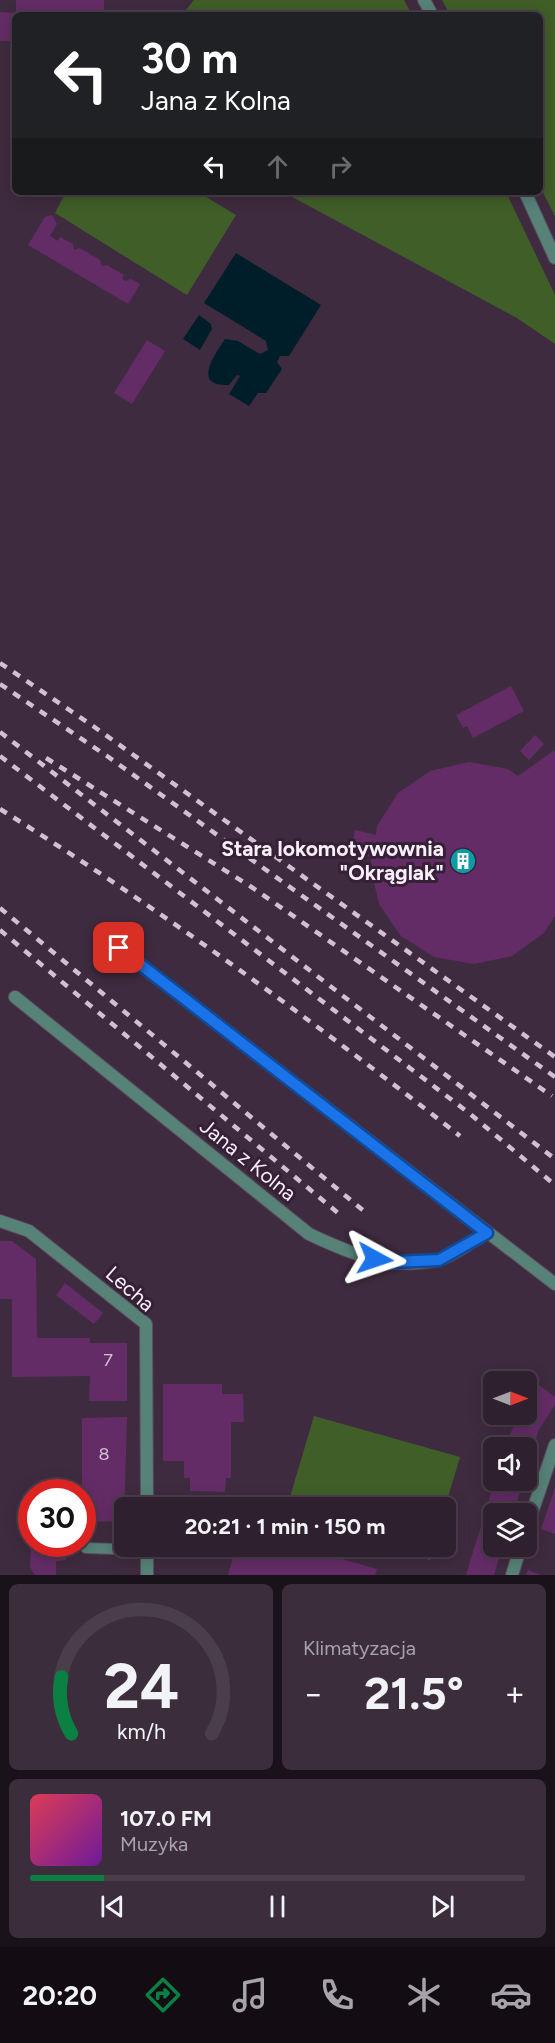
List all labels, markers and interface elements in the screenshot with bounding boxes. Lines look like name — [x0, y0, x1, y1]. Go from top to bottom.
text: 30 m — [141, 33, 238, 84]
icon: left — [42, 36, 120, 114]
text: Jana z Kolna — [141, 84, 291, 117]
icon: left — [198, 150, 231, 183]
icon: ahead — [261, 150, 294, 183]
icon: right — [324, 150, 357, 183]
place label: Stara lokomotywownia "Okrąglak" — [221, 836, 444, 885]
building icon: Stara lokomotywownia "Okrąglak" — [448, 846, 478, 876]
pin — [93, 922, 144, 973]
icon: arrive — [102, 931, 135, 964]
street label: Jana z Kolna — [195, 1113, 301, 1206]
position arrow — [343, 1227, 407, 1291]
street label: Lecha — [101, 1261, 160, 1316]
house number: 7 — [103, 1349, 113, 1371]
north arrow — [483, 1371, 537, 1425]
map controls — [483, 1371, 537, 1557]
button: sound — [483, 1437, 537, 1491]
house number: 8 — [98, 1443, 110, 1465]
speed limit sign: 30 — [18, 1479, 96, 1557]
button: layers — [483, 1503, 537, 1557]
text: 20:21 · 1 min · 150 m — [185, 1513, 385, 1540]
text: Klimatyzacja — [303, 1636, 416, 1660]
text: 24 — [103, 1649, 179, 1724]
text: 21.5° — [364, 1666, 464, 1720]
text: − — [303, 1674, 324, 1713]
text: + — [504, 1674, 525, 1713]
text: km/h — [117, 1719, 165, 1744]
text: 107.0 FM — [120, 1805, 212, 1832]
text: Muzyka — [120, 1832, 188, 1856]
icon: previous — [96, 1890, 129, 1923]
icon: pause — [261, 1890, 294, 1923]
icon: next — [426, 1890, 459, 1923]
icon: directions — [142, 1974, 184, 2016]
icon: music — [229, 1974, 271, 2016]
icon: phone — [316, 1974, 358, 2016]
icon: climate — [403, 1974, 445, 2016]
icon: car — [490, 1974, 532, 2016]
text: 20:20 — [23, 1979, 97, 2012]

